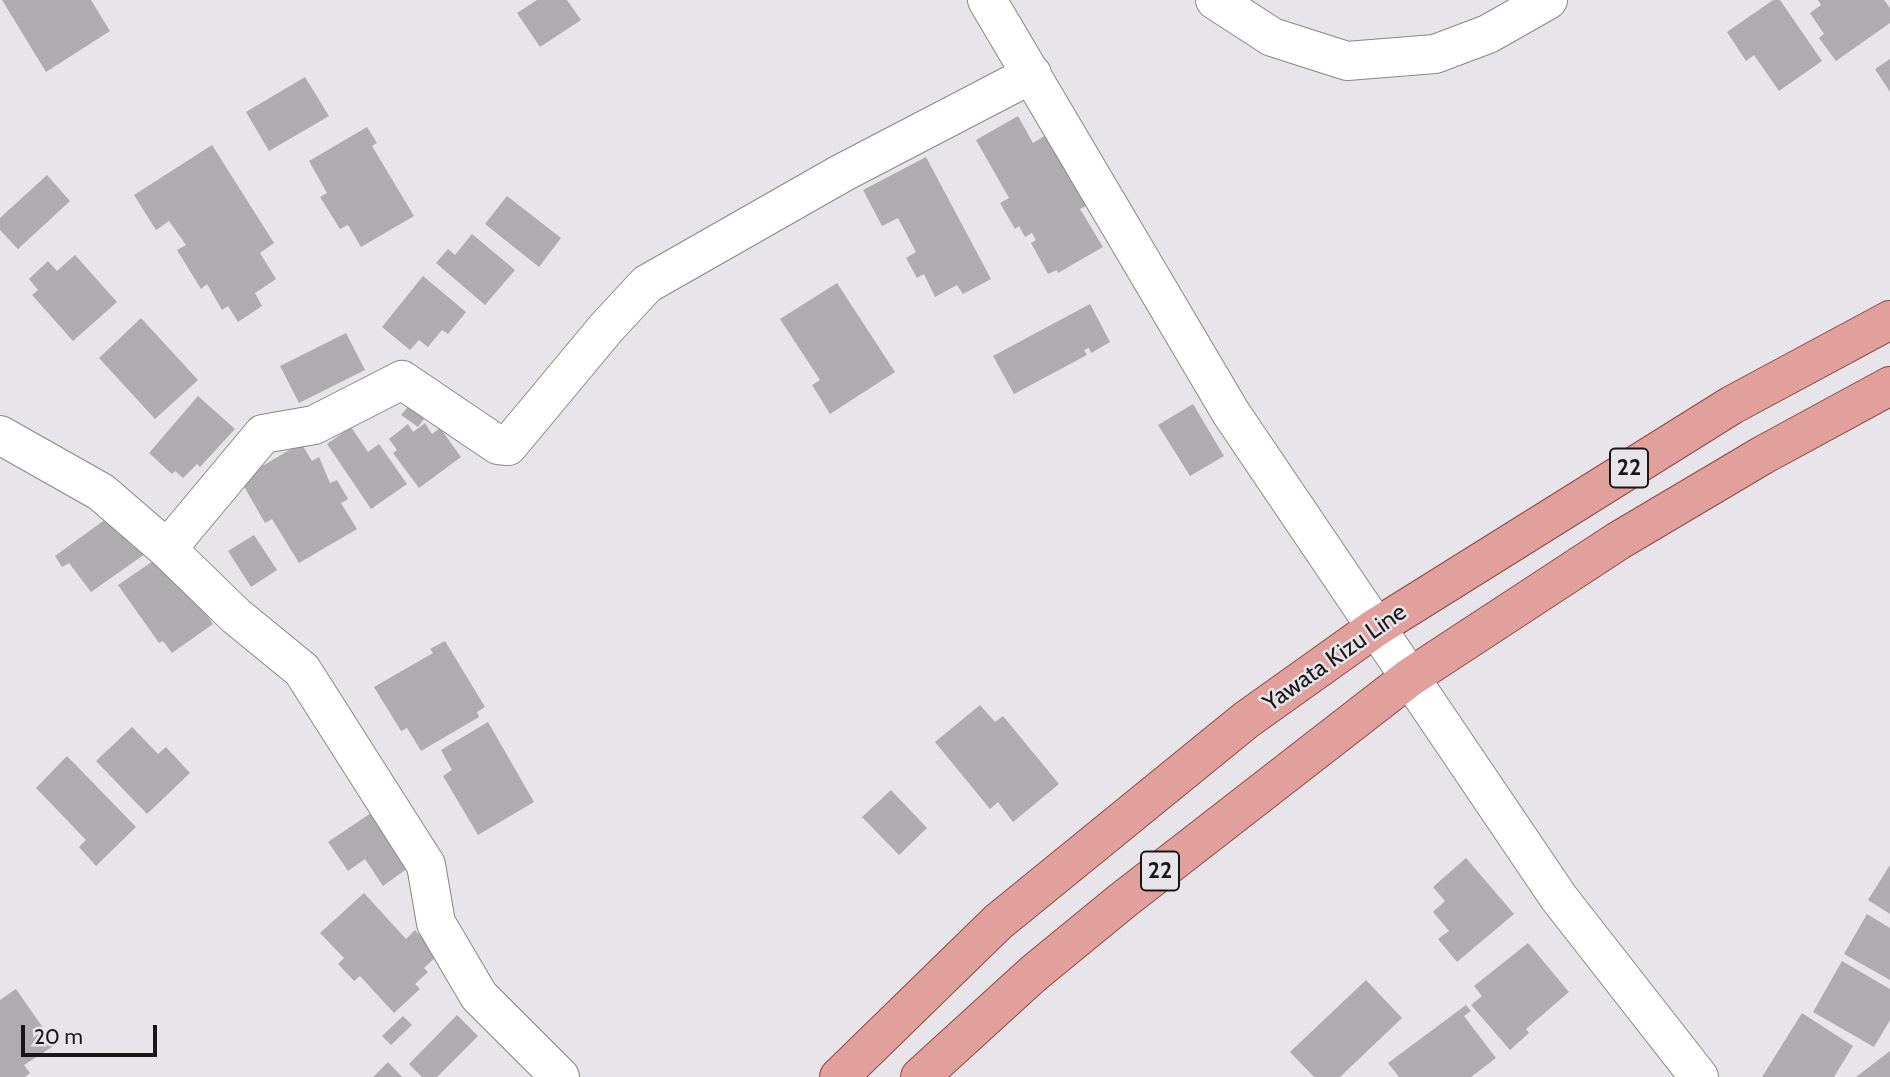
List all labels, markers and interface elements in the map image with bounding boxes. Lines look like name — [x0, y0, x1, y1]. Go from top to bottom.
road number: 22 — [1610, 448, 1648, 488]
street label: Yawata Kizu Line — [1258, 598, 1412, 718]
road number: 22 — [1141, 852, 1179, 890]
scale bar — [24, 1010, 161, 1054]
text: 20 m — [34, 1024, 83, 1049]

